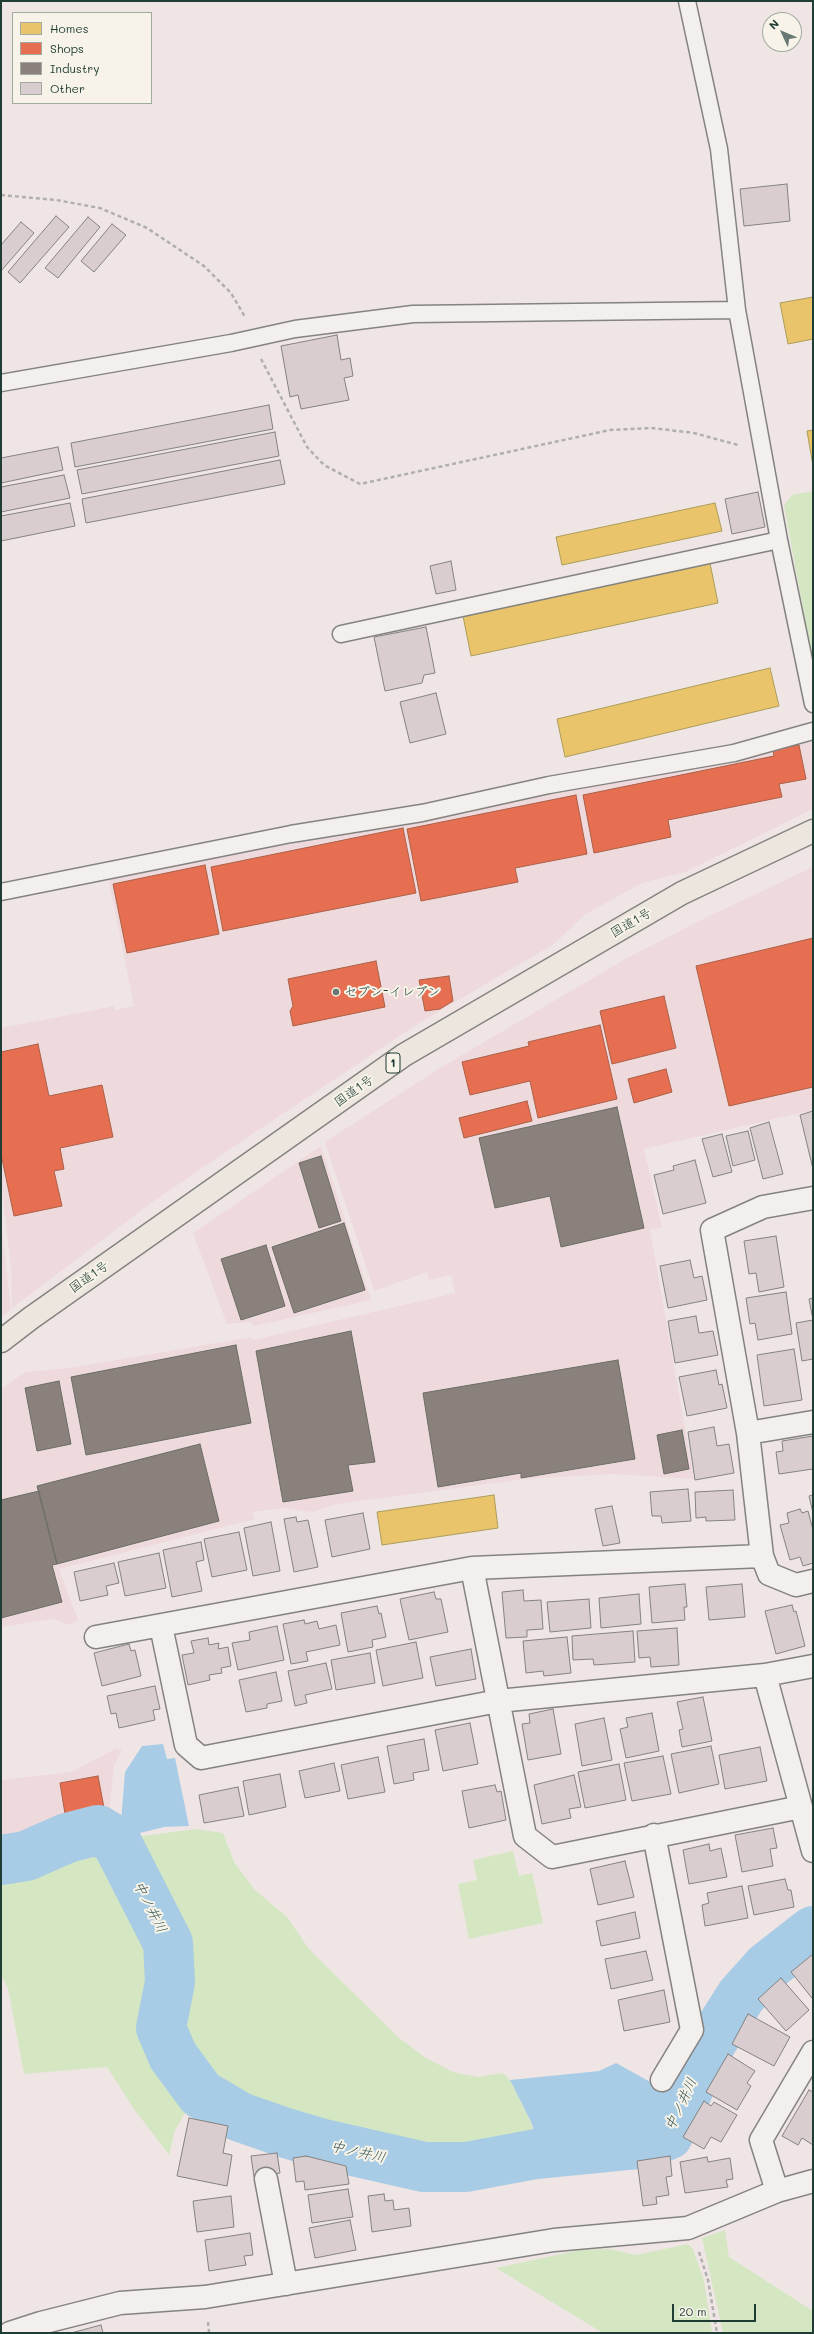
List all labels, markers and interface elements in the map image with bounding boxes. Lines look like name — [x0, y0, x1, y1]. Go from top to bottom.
legend — [12, 12, 152, 104]
north arrow — [762, 12, 802, 52]
text: N — [765, 16, 782, 32]
text: Homes — [50, 20, 89, 36]
text: Shops — [50, 40, 84, 56]
text: Industry — [50, 60, 99, 76]
text: Other — [50, 80, 85, 96]
street label: 国道1号 — [608, 905, 654, 941]
place label: セブン-イレブン — [344, 984, 440, 1000]
marker: セブン-イレブン — [331, 987, 341, 997]
road number: 1 — [386, 1053, 400, 1073]
street label: 国道1号 — [331, 1072, 377, 1110]
street label: 国道1号 — [66, 1258, 112, 1296]
water label: 中ノ井川 — [130, 1878, 170, 1936]
water label: 中ノ井川 — [662, 2075, 700, 2133]
water label: 中ノ井川 — [329, 2138, 387, 2166]
scale bar — [674, 2296, 758, 2322]
text: 20 m — [679, 2303, 707, 2319]

